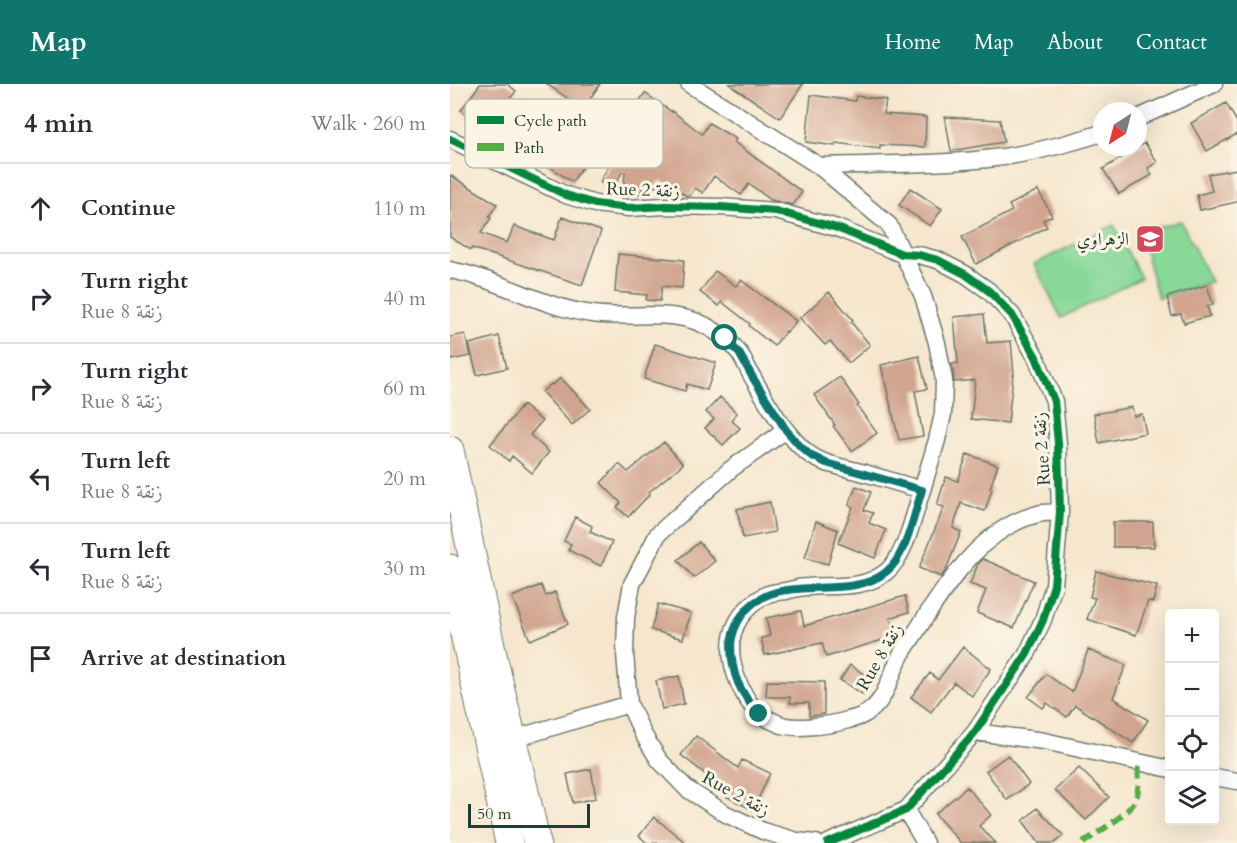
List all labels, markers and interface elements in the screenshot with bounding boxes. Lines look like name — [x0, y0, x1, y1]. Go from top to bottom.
text: Map — [30, 23, 87, 61]
text: Home — [885, 28, 941, 57]
text: Map — [974, 28, 1014, 57]
text: About — [1047, 28, 1103, 57]
text: Contact — [1136, 28, 1207, 57]
legend — [465, 99, 663, 168]
north arrow — [1093, 102, 1147, 156]
text: 4 min — [24, 106, 93, 141]
text: Walk · 260 m — [311, 110, 426, 137]
text: Cycle path — [514, 110, 587, 132]
text: Path — [514, 137, 544, 159]
street label: Rue 2 زنقة — [606, 176, 680, 204]
icon: ahead — [24, 192, 57, 225]
text: Continue — [81, 193, 176, 223]
text: 110 m — [373, 195, 426, 222]
school or university icon: الزهراوي — [1134, 223, 1166, 255]
place label: الزهراوي — [1077, 227, 1129, 254]
text: Turn right — [81, 266, 188, 296]
icon: right — [24, 282, 57, 315]
text: 40 m — [383, 285, 426, 312]
text: Rue 8 زنقة — [81, 298, 163, 325]
route start — [711, 324, 737, 350]
text: Turn right — [81, 356, 188, 386]
icon: right — [24, 372, 57, 405]
text: 60 m — [383, 375, 426, 402]
text: Rue 8 زنقة — [81, 388, 163, 415]
street label: Rue 2 زنقة — [1027, 411, 1057, 487]
text: Turn left — [81, 446, 170, 476]
icon: left — [24, 462, 57, 495]
text: 20 m — [383, 465, 426, 492]
text: Rue 8 زنقة — [81, 478, 163, 505]
text: Turn left — [81, 536, 170, 566]
icon: left — [24, 552, 57, 585]
text: 30 m — [383, 555, 426, 582]
text: Rue 8 زنقة — [81, 568, 163, 595]
map controls — [1165, 609, 1219, 825]
button: + — [1165, 609, 1219, 663]
street label: Rue 8 زنقة — [851, 619, 909, 695]
icon: arrive — [24, 642, 57, 675]
text: Arrive at destination — [81, 643, 286, 673]
button: − — [1165, 663, 1219, 717]
route end — [745, 700, 771, 726]
button: locate — [1165, 717, 1219, 771]
street label: Rue 2 زنقة — [698, 765, 774, 823]
button: layers — [1165, 771, 1219, 825]
scale bar — [468, 801, 590, 828]
text: 50 m — [477, 803, 511, 825]

